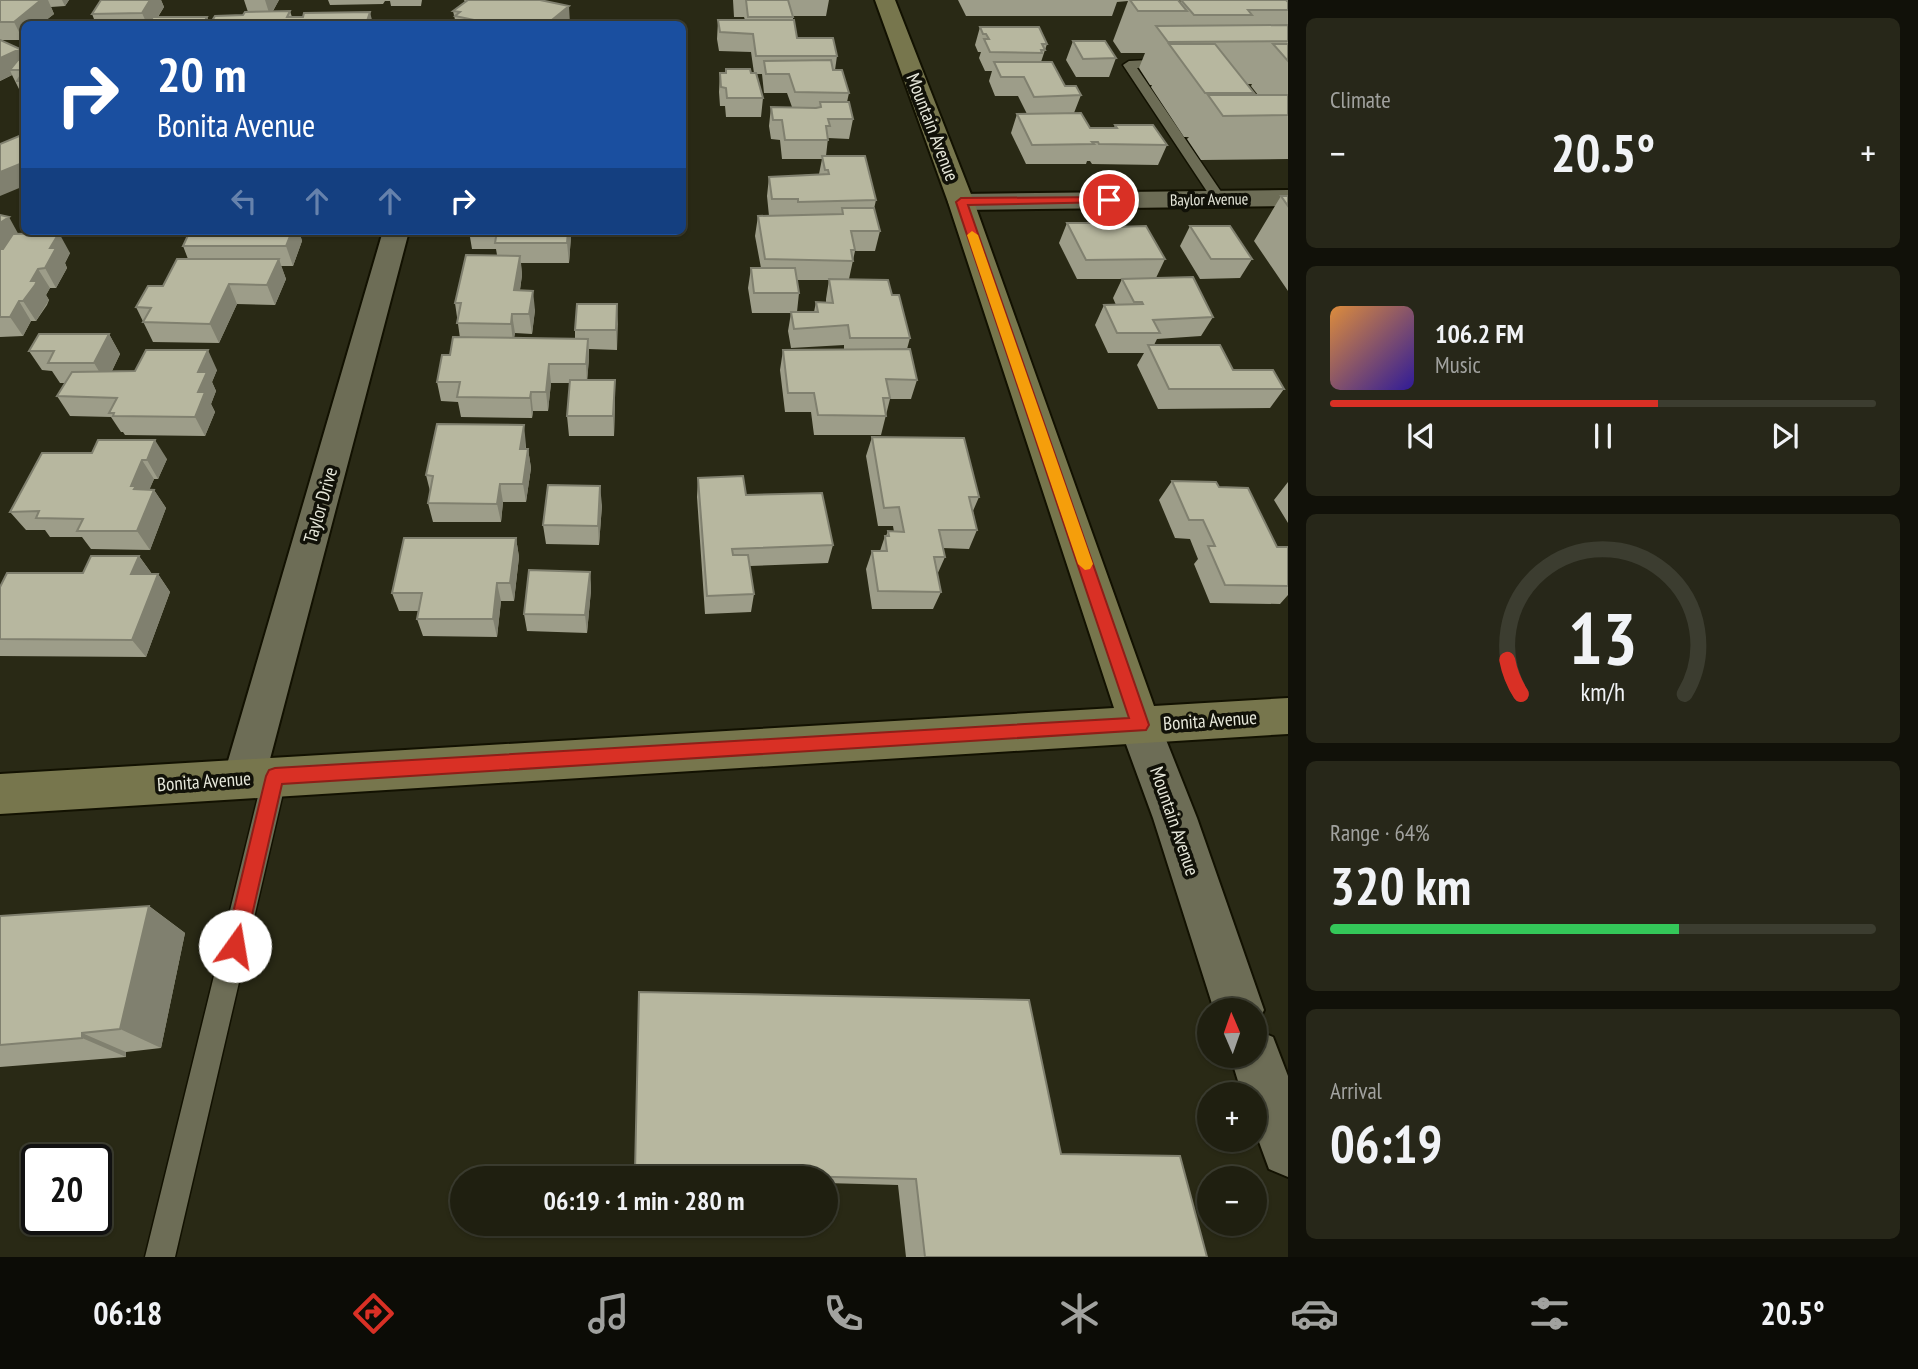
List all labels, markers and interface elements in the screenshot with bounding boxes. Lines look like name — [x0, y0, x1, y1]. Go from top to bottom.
text: 20 m — [157, 42, 246, 106]
icon: right — [42, 49, 133, 140]
street label: Mountain Avenue — [901, 70, 965, 185]
text: Climate — [1330, 85, 1391, 114]
text: Bonita Avenue — [157, 104, 315, 146]
text: 20.5° — [1551, 119, 1655, 186]
text: − — [1330, 128, 1346, 177]
text: + — [1860, 128, 1876, 177]
pin — [1079, 170, 1139, 230]
icon: arrive — [1090, 181, 1128, 219]
icon: left — [225, 182, 263, 220]
icon: ahead — [298, 182, 336, 220]
icon: ahead — [371, 182, 409, 220]
icon: right — [444, 182, 482, 220]
street label: Baylor Avenue — [1170, 188, 1248, 210]
text: 106.2 FM — [1435, 317, 1524, 350]
text: Music — [1435, 350, 1481, 379]
icon: previous — [1402, 417, 1440, 455]
icon: pause — [1584, 417, 1622, 455]
icon: next — [1766, 417, 1804, 455]
street label: Taylor Drive — [298, 464, 342, 546]
text: 13 — [1568, 591, 1638, 685]
text: km/h — [1581, 676, 1625, 708]
street label: Bonita Avenue — [1162, 705, 1258, 735]
street label: Mountain Avenue — [1145, 763, 1205, 879]
street label: Bonita Avenue — [156, 766, 252, 796]
text: Range · 64% — [1330, 818, 1430, 847]
text: 320 km — [1330, 852, 1471, 919]
position arrow — [198, 909, 272, 983]
north arrow — [1197, 998, 1267, 1068]
map controls — [1197, 998, 1267, 1236]
text: Arrival — [1330, 1076, 1382, 1105]
button: + — [1197, 1082, 1267, 1152]
text: 06:19 — [1330, 1110, 1442, 1177]
speed limit sign: 20 — [21, 1144, 112, 1235]
button: − — [1197, 1166, 1267, 1236]
text: 06:19 · 1 min · 280 m — [544, 1184, 744, 1217]
icon: directions — [349, 1289, 398, 1338]
icon: music — [584, 1289, 633, 1338]
icon: phone — [819, 1289, 868, 1338]
icon: climate — [1055, 1289, 1104, 1338]
icon: car — [1290, 1289, 1339, 1338]
icon: filters — [1525, 1289, 1574, 1338]
text: 06:18 — [93, 1292, 162, 1334]
text: 20.5° — [1760, 1292, 1825, 1334]

